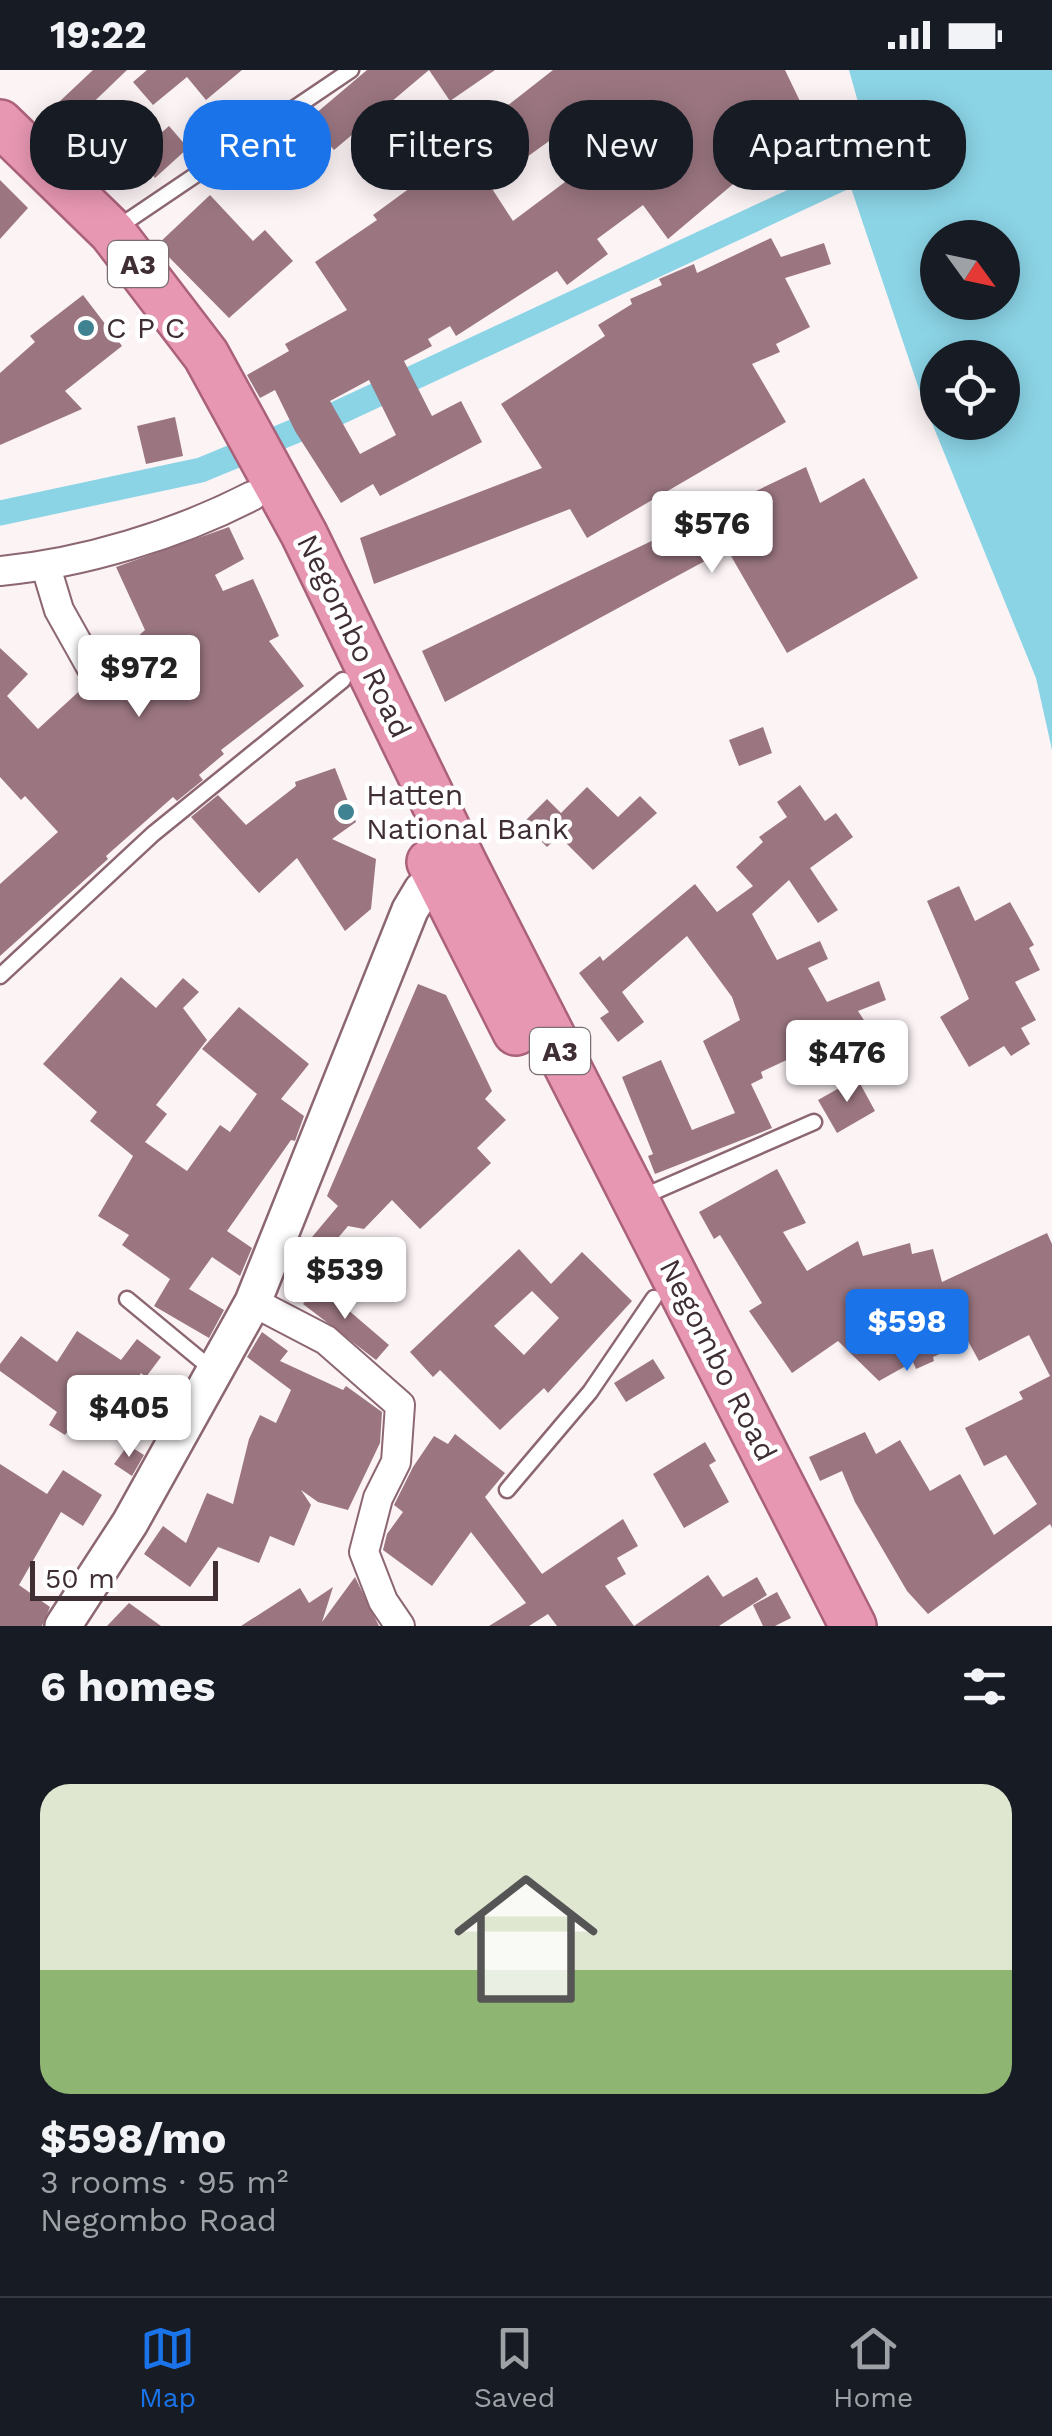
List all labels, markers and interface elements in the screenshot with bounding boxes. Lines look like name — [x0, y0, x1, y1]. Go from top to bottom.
text: 19:22 — [50, 13, 147, 57]
chip: Buy — [30, 100, 163, 190]
chip: Rent — [183, 100, 331, 190]
chip: Filters — [351, 100, 529, 190]
chip: New — [549, 100, 693, 190]
chip: Apartment — [713, 100, 966, 190]
north arrow — [920, 220, 1020, 320]
map controls — [920, 220, 1020, 440]
road number: A3 — [108, 241, 168, 287]
place label: C P C — [106, 310, 185, 345]
marker: C P C — [75, 317, 97, 339]
button: locate — [920, 340, 1020, 440]
pin: $576 — [653, 491, 771, 576]
text: $576 — [674, 504, 750, 542]
street label: Negombo Road — [290, 528, 419, 743]
pin: $972 — [80, 635, 198, 720]
text: $972 — [100, 648, 178, 686]
place label: Hatten National Bank — [366, 777, 569, 846]
marker: Hatten National Bank — [335, 801, 357, 823]
pin: $476 — [788, 1020, 906, 1105]
road number: A3 — [530, 1028, 590, 1074]
text: $476 — [808, 1033, 886, 1071]
pin: $539 — [286, 1237, 404, 1322]
text: $539 — [306, 1250, 384, 1288]
street label: Negombo Road — [652, 1253, 784, 1467]
pin: $598 — [848, 1289, 966, 1374]
text: $598 — [868, 1302, 946, 1340]
pin: $405 — [70, 1375, 188, 1460]
text: $405 — [89, 1388, 169, 1426]
scale bar — [30, 1556, 218, 1600]
text: 50 m — [45, 1562, 115, 1595]
icon: filters — [957, 1659, 1012, 1714]
text: 6 homes — [40, 1662, 215, 1711]
icon: home — [436, 1849, 616, 2029]
text: $598/mo — [40, 2114, 227, 2163]
text: 3 rooms · 95 m² — [40, 2163, 288, 2201]
text: Negombo Road — [40, 2201, 277, 2239]
tab: Map — [139, 2321, 196, 2414]
tab: Saved — [474, 2321, 555, 2414]
tab: Home — [833, 2321, 913, 2414]

